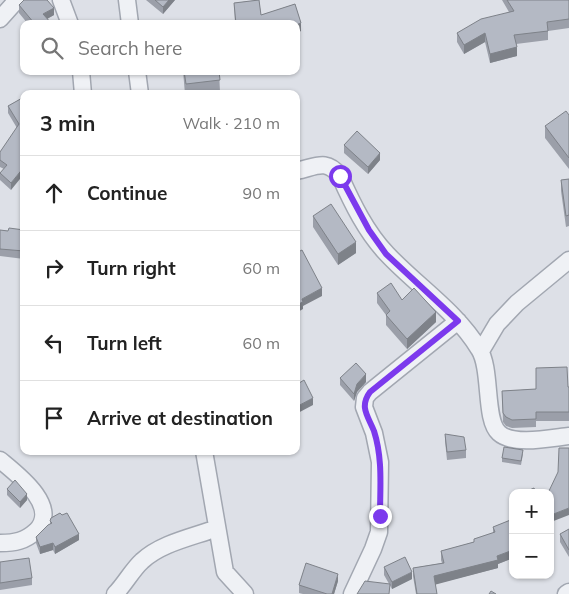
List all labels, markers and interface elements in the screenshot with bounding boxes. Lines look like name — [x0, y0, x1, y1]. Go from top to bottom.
search box — [20, 20, 300, 75]
icon: search — [38, 34, 66, 62]
text: Search here — [78, 36, 182, 60]
text: 3 min — [40, 110, 95, 136]
text: Walk · 210 m — [182, 113, 280, 133]
route start — [329, 165, 352, 188]
icon: ahead — [40, 179, 68, 207]
text: Continue — [87, 181, 167, 205]
text: 90 m — [243, 183, 280, 203]
icon: right — [40, 254, 68, 282]
text: Turn right — [87, 256, 176, 280]
text: 60 m — [243, 258, 280, 278]
icon: left — [40, 329, 68, 357]
text: Turn left — [87, 331, 162, 355]
text: 60 m — [243, 333, 280, 353]
icon: arrive — [40, 404, 68, 432]
text: Arrive at destination — [87, 406, 273, 430]
map controls — [509, 489, 554, 579]
button: + — [509, 489, 554, 534]
route end — [369, 505, 392, 528]
button: − — [509, 534, 554, 579]

